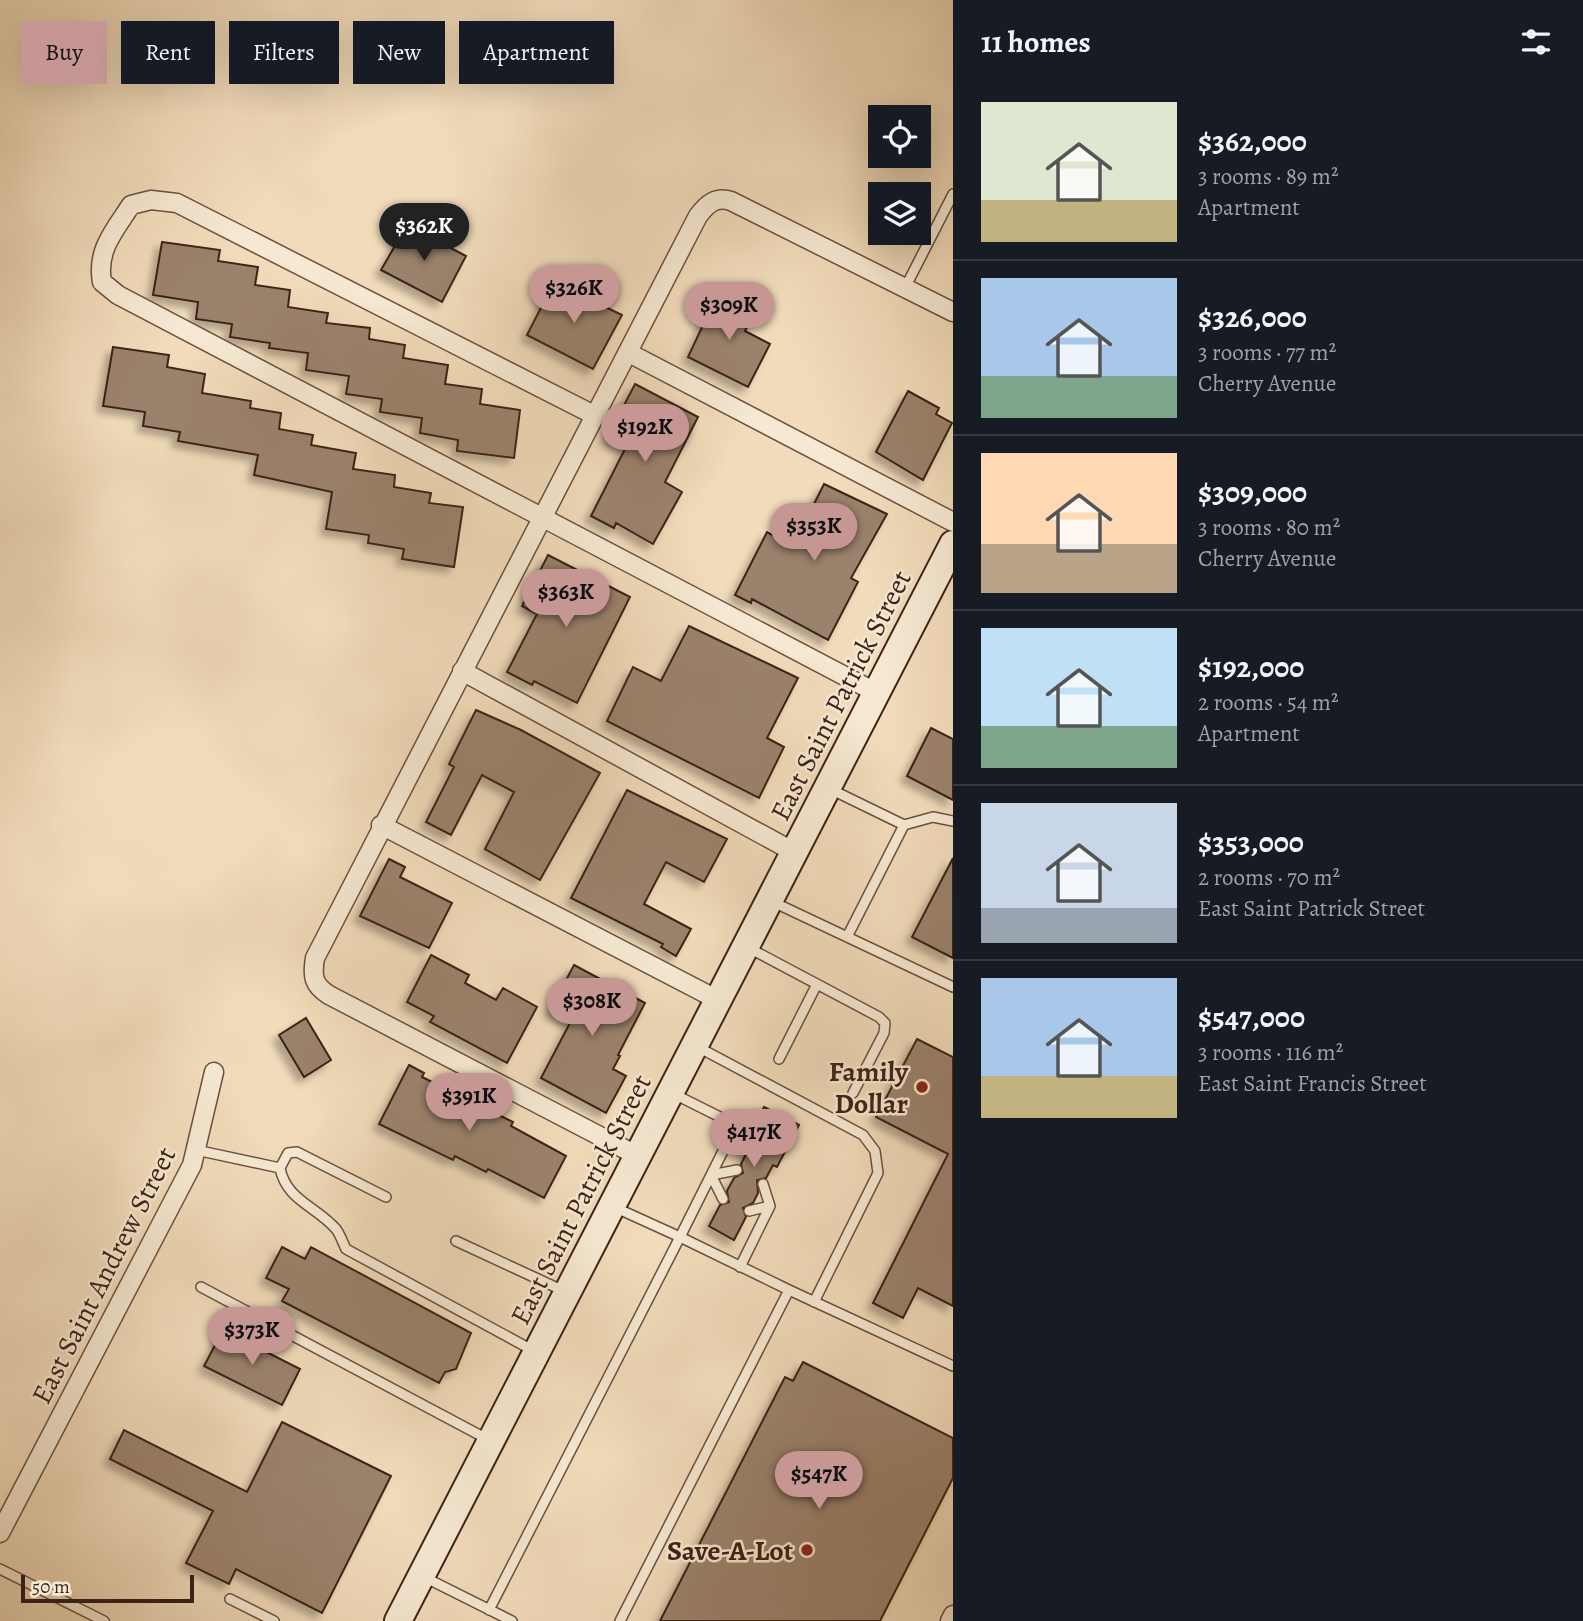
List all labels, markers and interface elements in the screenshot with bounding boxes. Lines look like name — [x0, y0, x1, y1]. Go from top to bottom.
chip: Buy — [21, 21, 107, 84]
chip: Rent — [121, 21, 215, 84]
chip: Filters — [229, 21, 339, 84]
chip: New — [353, 21, 445, 84]
chip: Apartment — [459, 21, 614, 84]
text: 11 homes — [981, 22, 1091, 62]
icon: filters — [1517, 23, 1555, 61]
map controls — [868, 105, 931, 245]
button: locate — [868, 105, 931, 168]
text: $362,000 — [1198, 121, 1307, 161]
icon: home — [1037, 130, 1121, 214]
text: 3 rooms · 89 m² — [1198, 161, 1339, 192]
button: layers — [868, 182, 931, 245]
text: Apartment — [1198, 192, 1300, 223]
pin: $362K — [375, 204, 473, 263]
text: $362K — [395, 210, 453, 241]
pin: $326K — [525, 266, 623, 325]
text: $326K — [545, 272, 603, 303]
pin: $309K — [680, 282, 778, 342]
text: $309K — [700, 289, 758, 320]
text: $326,000 — [1198, 297, 1307, 337]
icon: home — [1037, 306, 1121, 390]
text: 3 rooms · 77 m² — [1198, 337, 1336, 368]
text: Cherry Avenue — [1198, 368, 1336, 399]
pin: $192K — [596, 405, 694, 464]
text: $192K — [617, 411, 673, 442]
text: $309,000 — [1198, 472, 1307, 512]
icon: home — [1037, 481, 1121, 565]
pin: $353K — [765, 504, 863, 563]
text: $353K — [786, 510, 842, 541]
text: 3 rooms · 80 m² — [1198, 512, 1340, 543]
text: Cherry Avenue — [1198, 543, 1336, 574]
street label: East Saint Patrick Street — [761, 564, 921, 827]
pin: $363K — [517, 570, 615, 629]
text: $363K — [538, 576, 594, 607]
text: $192,000 — [1198, 647, 1304, 687]
icon: home — [1037, 656, 1121, 740]
text: 2 rooms · 54 m² — [1198, 687, 1339, 718]
text: Apartment — [1198, 718, 1300, 749]
text: $353,000 — [1198, 822, 1304, 862]
icon: home — [1037, 831, 1121, 915]
text: 2 rooms · 70 m² — [1198, 862, 1340, 893]
text: East Saint Patrick Street — [1198, 893, 1425, 924]
pin: $308K — [543, 978, 641, 1038]
text: $308K — [563, 985, 621, 1016]
text: $547,000 — [1198, 997, 1305, 1037]
icon: home — [1037, 1006, 1121, 1090]
text: 3 rooms · 116 m² — [1198, 1037, 1343, 1068]
place label: Family Dollar — [829, 1053, 909, 1123]
street label: East Saint Patrick Street — [501, 1068, 661, 1331]
text: East Saint Francis Street — [1198, 1068, 1427, 1099]
pin: $391K — [420, 1074, 518, 1133]
marker: Family Dollar — [914, 1079, 930, 1095]
text: $391K — [442, 1080, 496, 1111]
pin: $417K — [705, 1110, 803, 1169]
text: $417K — [727, 1116, 781, 1147]
street label: East Saint Andrew Street — [23, 1140, 185, 1410]
pin: $373K — [203, 1308, 301, 1367]
text: $373K — [224, 1314, 280, 1345]
pin: $547K — [770, 1452, 868, 1511]
text: $547K — [791, 1458, 847, 1489]
place label: Save-A-Lot — [667, 1532, 793, 1570]
marker: Save-A-Lot — [799, 1542, 815, 1558]
scale bar — [21, 1572, 194, 1604]
text: 50 m — [32, 1574, 70, 1600]

